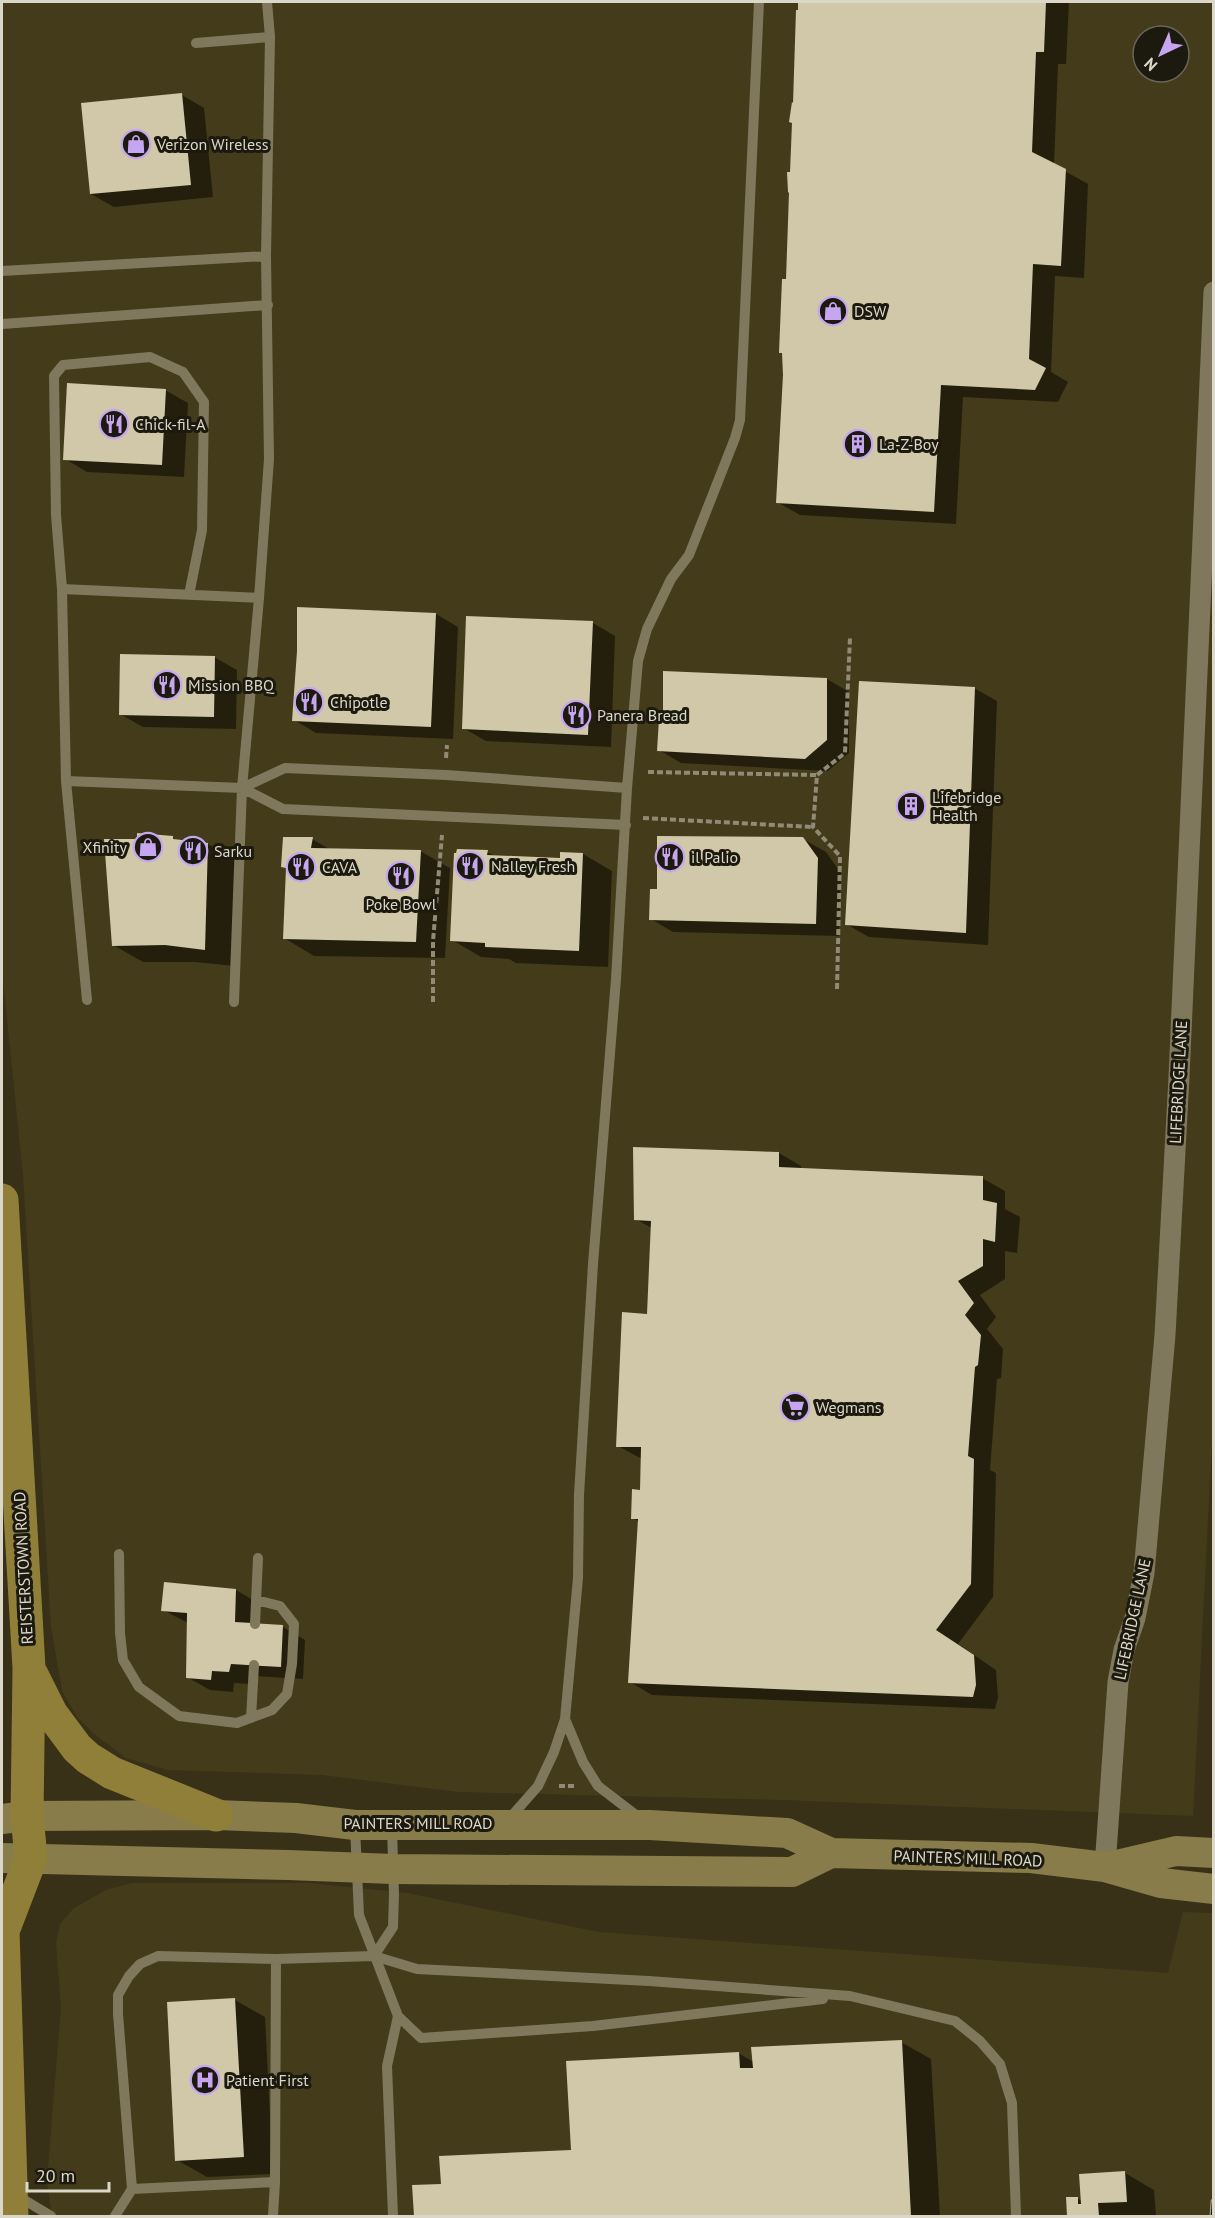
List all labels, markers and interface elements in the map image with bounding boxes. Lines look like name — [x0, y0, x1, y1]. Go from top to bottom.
north arrow — [1131, 24, 1191, 84]
text: N — [1140, 54, 1161, 76]
shop icon: Verizon Wireless — [120, 128, 152, 160]
place label: Verizon Wireless — [156, 134, 269, 154]
shop icon: DSW — [817, 295, 849, 327]
place label: DSW — [854, 301, 887, 321]
restaurant icon: Chick-fil-A — [98, 408, 130, 440]
place label: Chick-fil-A — [135, 414, 206, 434]
building icon: La-Z-Boy — [842, 428, 874, 460]
place label: La-Z-Boy — [879, 434, 939, 454]
restaurant icon: Mission BBQ — [151, 669, 183, 701]
place label: Mission BBQ — [188, 675, 275, 695]
restaurant icon: Chipotle — [293, 686, 325, 718]
place label: Chipotle — [330, 692, 388, 712]
restaurant icon: Panera Bread — [560, 699, 592, 731]
place label: Panera Bread — [597, 705, 687, 725]
place label: Lifebridge Health — [932, 787, 1001, 825]
building icon: Lifebridge Health — [895, 790, 927, 822]
shop icon: Xfinity — [132, 831, 164, 863]
restaurant icon: Sarku — [177, 835, 209, 867]
place label: Xfinity — [83, 837, 128, 857]
place label: Sarku — [214, 841, 252, 861]
restaurant icon: il Palio — [654, 841, 686, 873]
place label: il Palio — [691, 847, 738, 867]
restaurant icon: Nalley Fresh — [454, 850, 486, 882]
restaurant icon: CAVA — [285, 851, 317, 883]
place label: Nalley Fresh — [491, 856, 575, 876]
place label: CAVA — [322, 857, 358, 877]
restaurant icon: Poke Bowl — [385, 860, 417, 892]
place label: Poke Bowl — [366, 894, 437, 914]
street label: LIFEBRIDGE LANE — [1165, 1020, 1191, 1144]
supermarket icon: Wegmans — [779, 1391, 811, 1423]
place label: Wegmans — [816, 1397, 882, 1417]
street label: REISTERSTOWN ROAD — [9, 1491, 37, 1645]
street label: LIFEBRIDGE LANE — [1109, 1557, 1155, 1681]
street label: PAINTERS MILL ROAD — [343, 1813, 493, 1833]
street label: PAINTERS MILL ROAD — [893, 1845, 1043, 1871]
hospital icon: Patient First — [189, 2064, 221, 2096]
place label: Patient First — [226, 2070, 309, 2090]
scale bar — [27, 2155, 110, 2193]
text: 20 m — [36, 2164, 75, 2187]

